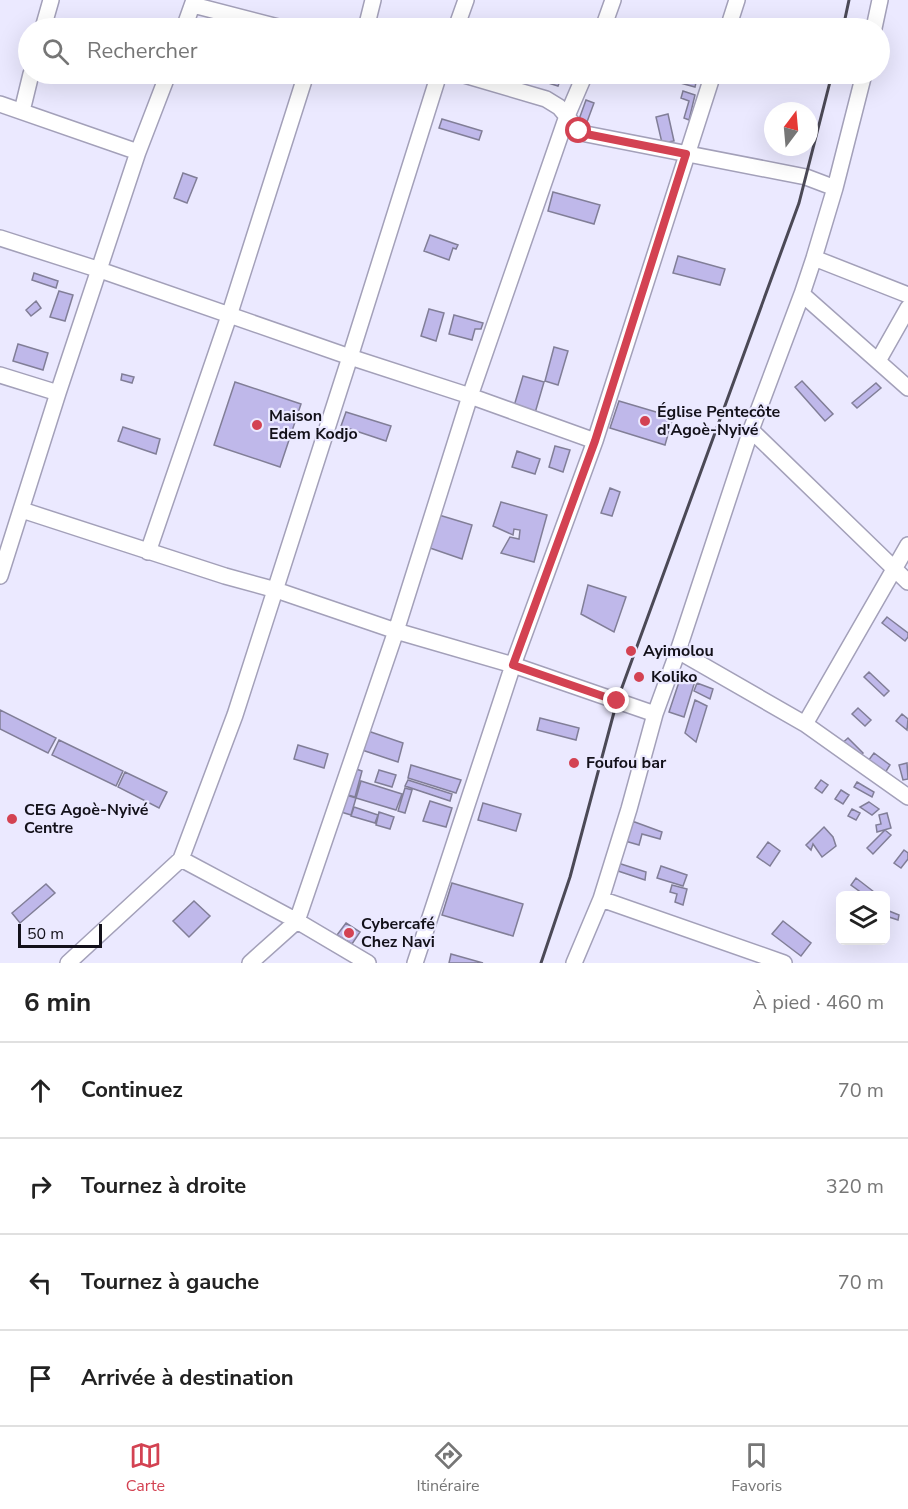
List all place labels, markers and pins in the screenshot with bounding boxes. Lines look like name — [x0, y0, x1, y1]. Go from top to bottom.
place label: Église Pentecôte d'Agoè-Nyivé — [657, 401, 781, 441]
place label: Maison Edem Kodjo — [269, 405, 358, 445]
marker: Église Pentecôte d'Agoè-Nyivé — [638, 414, 652, 428]
marker: Maison Edem Kodjo — [250, 418, 264, 432]
place label: Ayimolou — [643, 640, 714, 662]
marker: Ayimolou — [624, 644, 638, 658]
place label: Koliko — [651, 666, 697, 688]
marker: Koliko — [632, 670, 646, 684]
place label: Foufou bar — [586, 752, 667, 774]
marker: Foufou bar — [567, 756, 581, 770]
place label: CEG Agoè-Nyivé Centre — [24, 799, 149, 839]
marker: CEG Agoè-Nyivé Centre — [5, 812, 19, 826]
place label: Cybercafé Chez Navi — [361, 913, 435, 953]
marker: Cybercafé Chez Navi — [342, 926, 356, 940]

